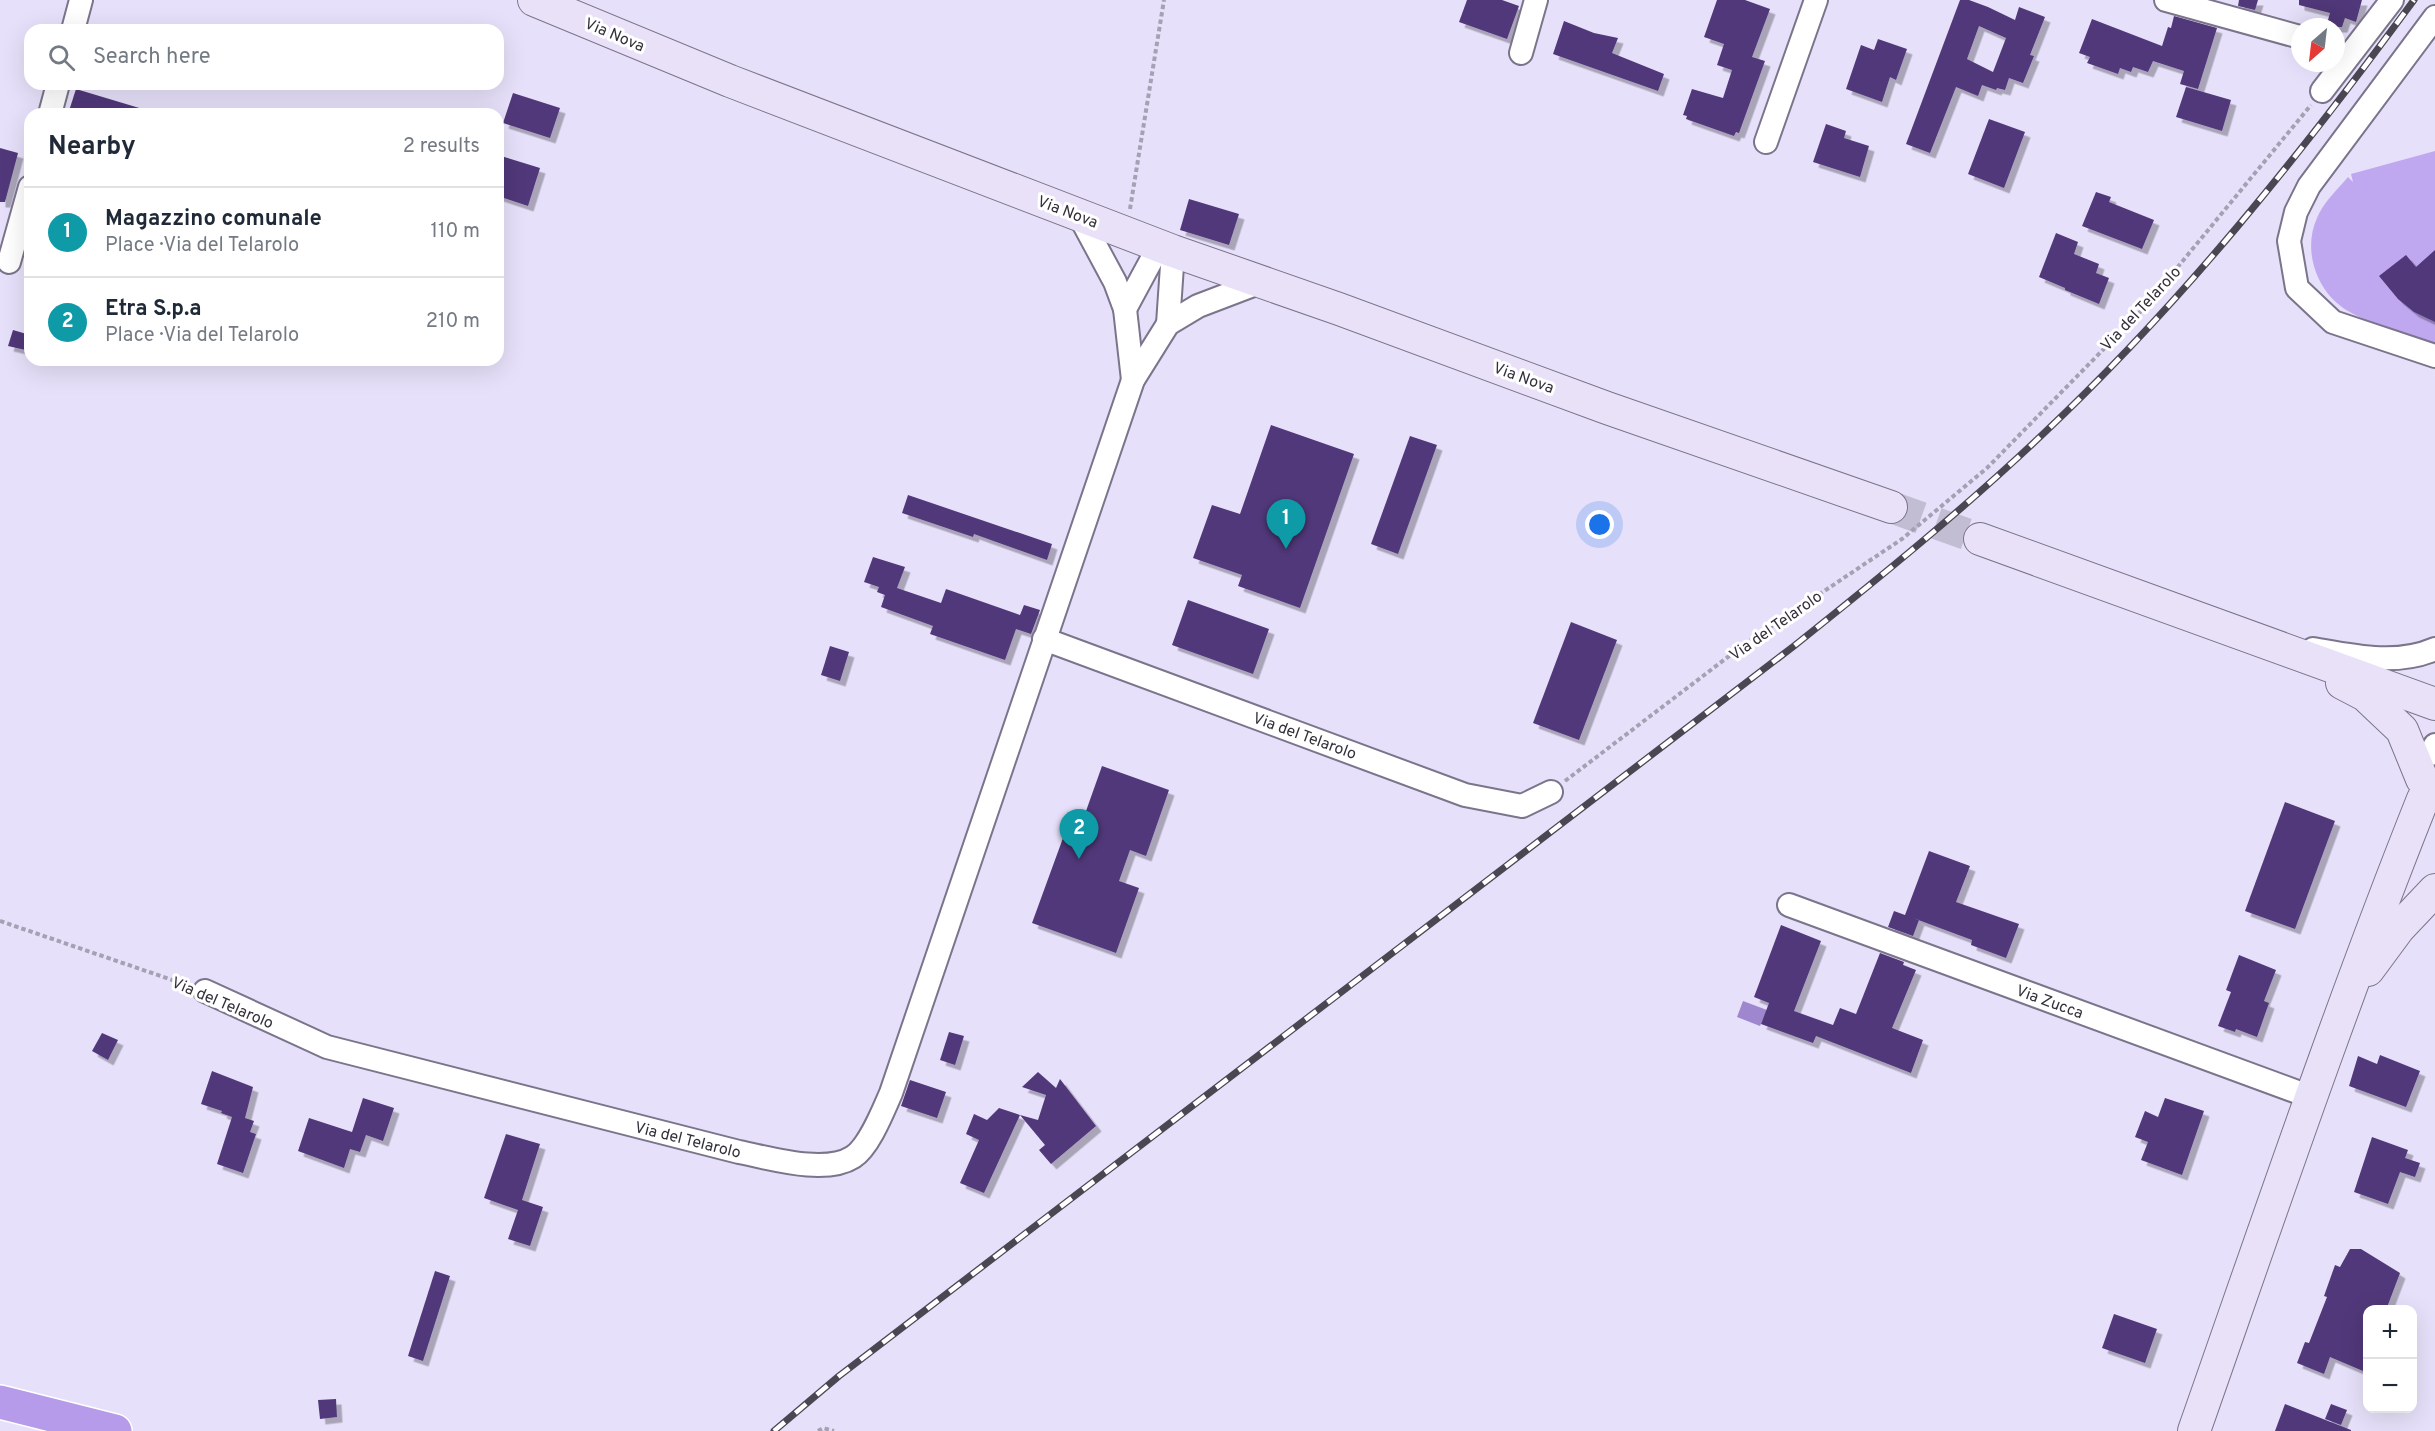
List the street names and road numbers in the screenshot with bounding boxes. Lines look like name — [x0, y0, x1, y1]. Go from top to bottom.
street label: Via Nova — [581, 14, 647, 57]
street label: Via Nova — [1034, 192, 1100, 234]
street label: Via del Telarolo — [2097, 263, 2186, 356]
street label: Via Nova — [1490, 359, 1556, 399]
street label: Via del Telarolo — [1726, 587, 1826, 666]
street label: Via del Telarolo — [1250, 709, 1359, 765]
street label: Via del Telarolo — [168, 973, 276, 1034]
street label: Via Zucca — [2013, 981, 2086, 1024]
street label: Via del Telarolo — [632, 1118, 743, 1164]

